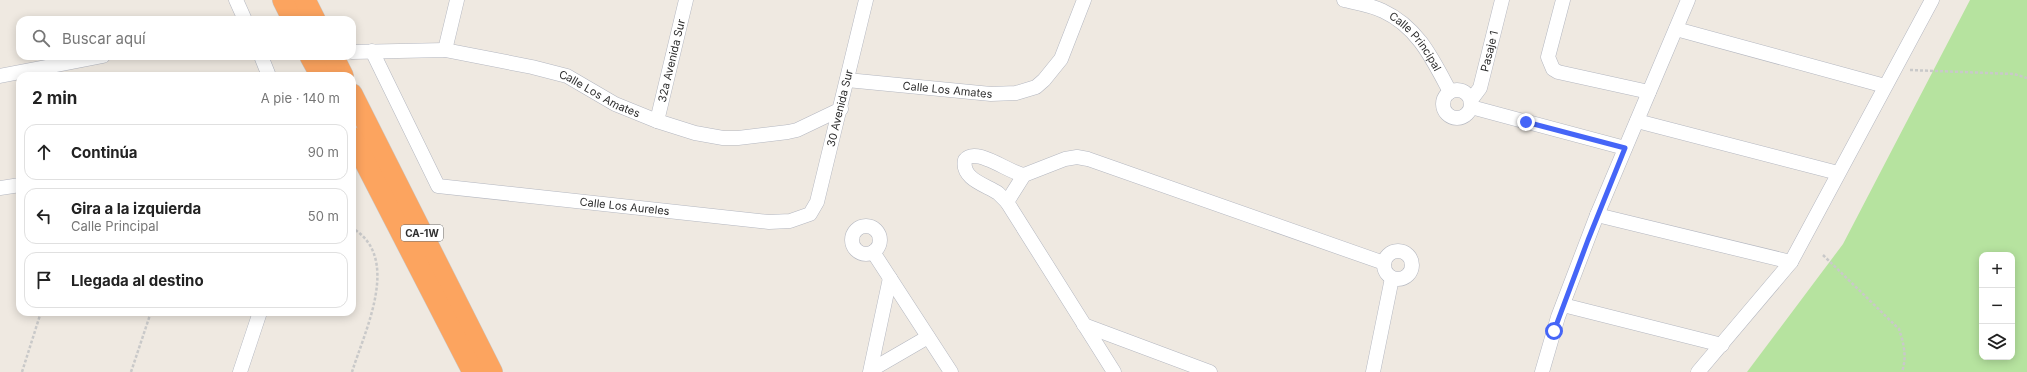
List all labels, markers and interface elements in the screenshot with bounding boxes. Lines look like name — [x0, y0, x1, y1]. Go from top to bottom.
street label: Calle Principal — [1387, 9, 1445, 74]
search box — [16, 16, 356, 60]
street label: 32a Avenida Sur — [655, 18, 688, 104]
icon: search — [30, 27, 52, 49]
text: Buscar aquí — [62, 29, 146, 48]
street label: Pasaje 1 — [1477, 29, 1501, 73]
street label: Calle Los Amates — [558, 67, 642, 121]
street label: 30 Avenida Sur — [824, 68, 856, 148]
street label: Calle Los Amates — [902, 78, 993, 101]
text: 2 min — [32, 88, 77, 108]
text: A pie · 140 m — [261, 90, 340, 106]
route end — [1517, 113, 1535, 131]
icon: ahead — [33, 141, 55, 163]
text: Continúa — [71, 143, 138, 162]
text: 90 m — [308, 144, 339, 160]
street label: Calle Los Aureles — [579, 194, 670, 218]
text: Gira a la izquierda — [71, 199, 201, 218]
icon: left — [33, 205, 55, 227]
text: 50 m — [308, 208, 339, 224]
text: Calle Principal — [71, 218, 159, 234]
road number: CA-1W — [401, 225, 443, 241]
map controls — [1979, 252, 2015, 360]
button: + — [1979, 252, 2015, 288]
icon: arrive — [33, 269, 55, 291]
text: Llegada al destino — [71, 271, 204, 290]
button: − — [1979, 288, 2015, 324]
route start — [1545, 322, 1563, 340]
button: layers — [1979, 324, 2015, 360]

